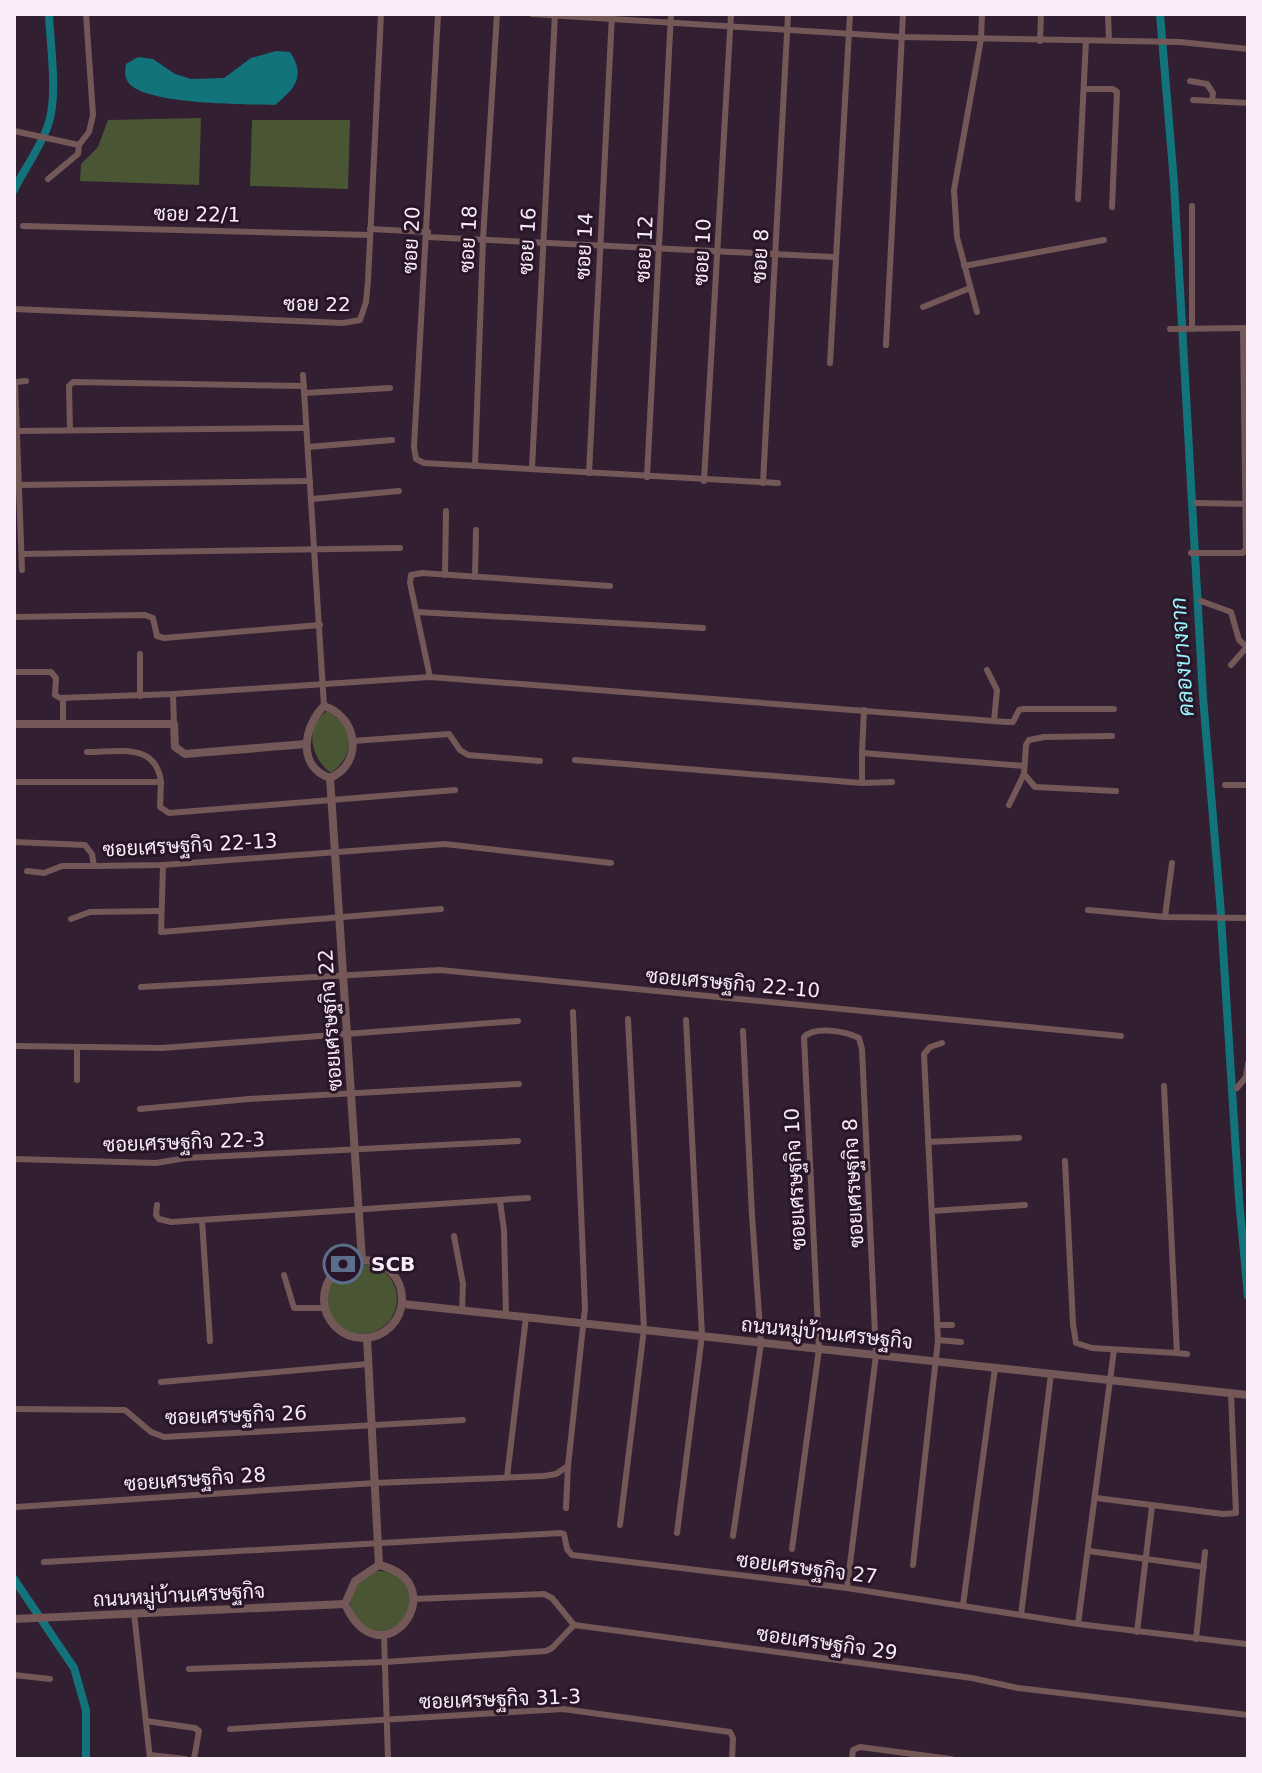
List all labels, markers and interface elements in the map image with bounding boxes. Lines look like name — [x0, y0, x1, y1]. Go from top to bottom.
street label: ซอย 22/1 — [153, 201, 241, 227]
street label: ซอย 18 — [454, 205, 482, 273]
street label: ซอย 20 — [397, 206, 425, 274]
street label: ซอย 16 — [513, 207, 541, 275]
street label: ซอย 14 — [570, 212, 598, 280]
street label: ซอย 12 — [630, 215, 658, 283]
street label: ซอย 10 — [688, 218, 716, 286]
street label: ซอย 8 — [747, 228, 773, 284]
street label: ซอย 22 — [283, 292, 351, 316]
water label: คลองบางจาก — [1165, 597, 1199, 717]
street label: ซอยเศรษฐกิจ 22-13 — [102, 828, 278, 863]
street label: ซอยเศรษฐกิจ 22 — [313, 948, 348, 1092]
street label: ซอยเศรษฐกิจ 22-10 — [645, 963, 821, 1004]
street label: ซอยเศรษฐกิจ 10 — [779, 1107, 812, 1251]
street label: ซอยเศรษฐกิจ 8 — [838, 1118, 869, 1248]
street label: ซอยเศรษฐกิจ 22-3 — [103, 1127, 265, 1158]
bank icon: SCB — [322, 1243, 364, 1285]
place label: SCB — [371, 1252, 415, 1276]
street label: ถนนหมู่บ้านเศรษฐกิจ — [740, 1312, 914, 1357]
street label: ซอยเศรษฐกิจ 26 — [165, 1401, 308, 1430]
street label: ซอยเศรษฐกิจ 28 — [123, 1462, 267, 1497]
street label: ซอยเศรษฐกิจ 27 — [735, 1547, 879, 1590]
street label: ถนนหมู่บ้านเศรษฐกิจ — [92, 1579, 266, 1614]
street label: ซอยเศรษฐกิจ 29 — [755, 1621, 899, 1666]
street label: ซอยเศรษฐกิจ 31-3 — [419, 1684, 581, 1715]

